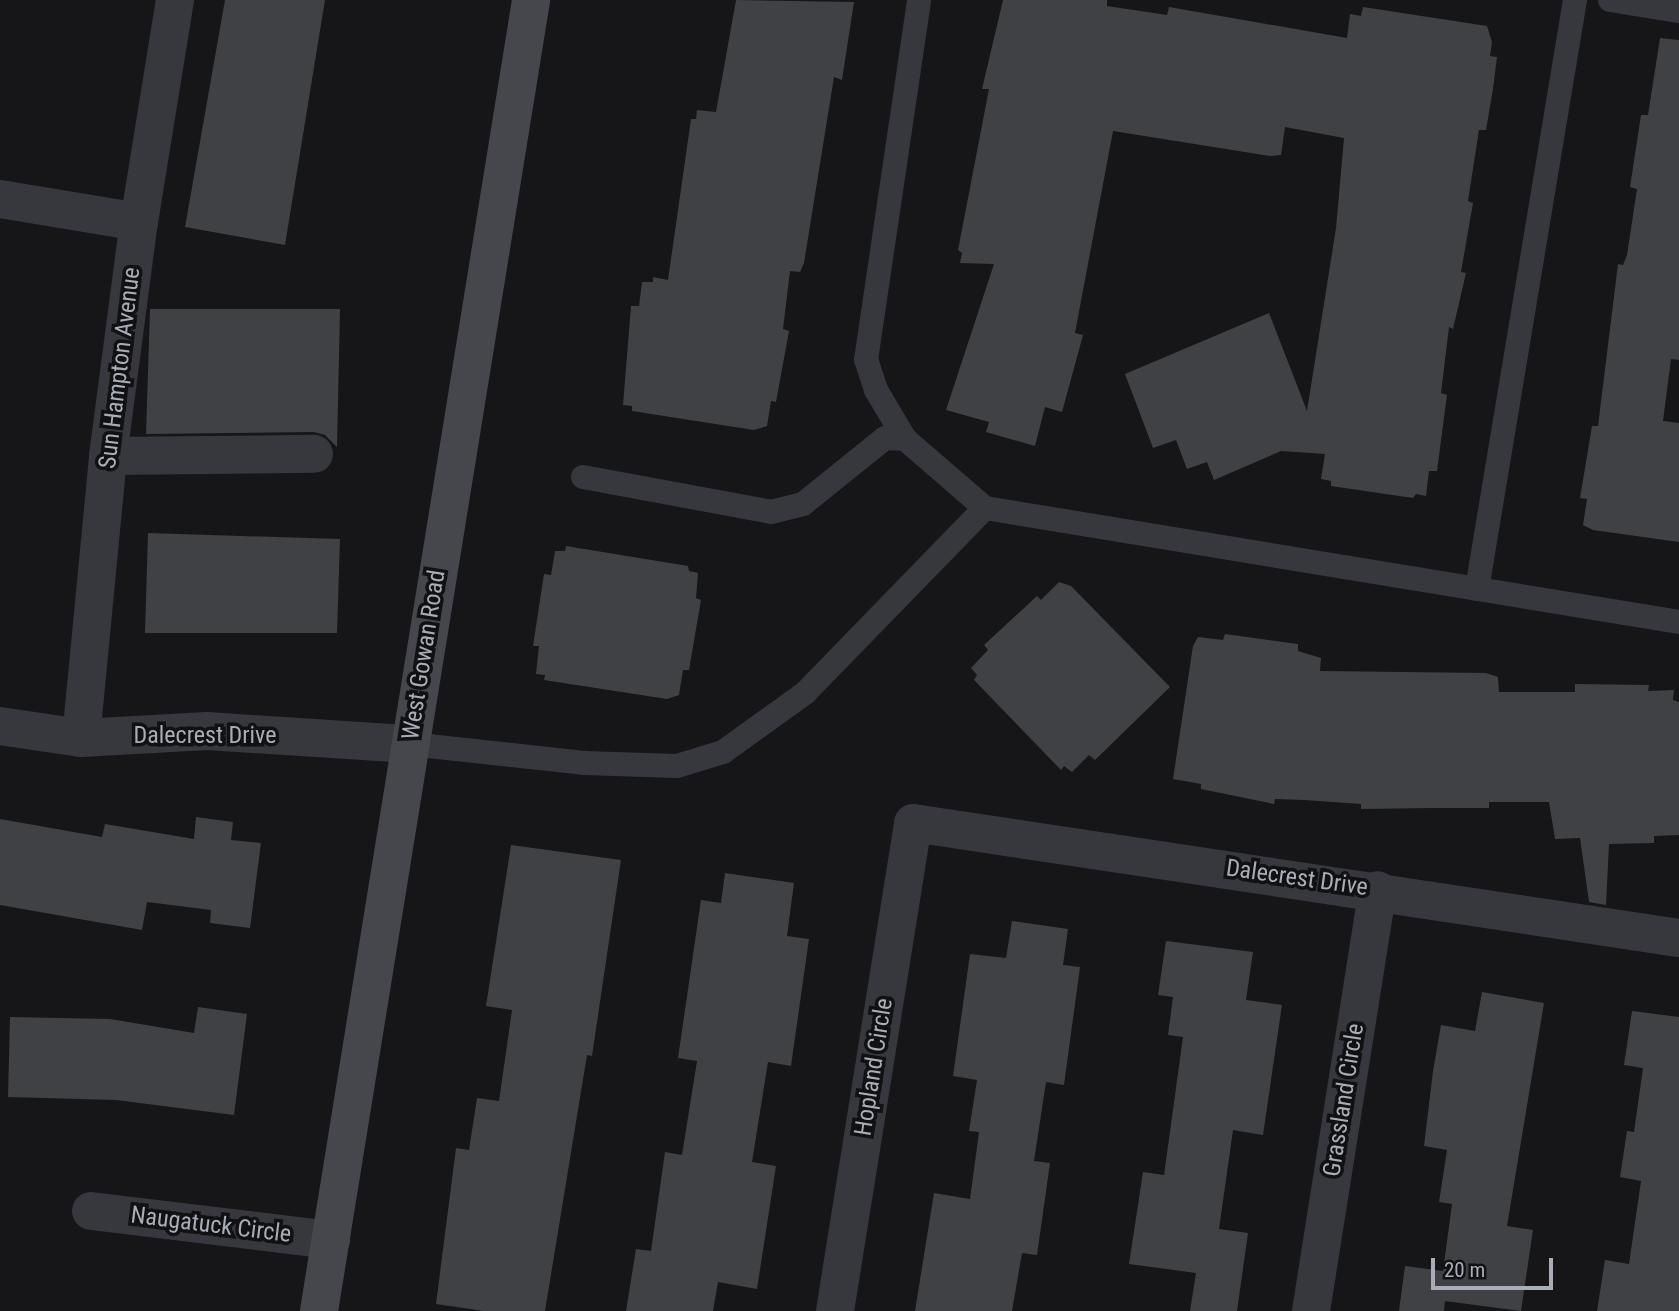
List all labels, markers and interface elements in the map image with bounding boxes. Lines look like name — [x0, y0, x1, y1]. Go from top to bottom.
street label: Sun Hampton Avenue — [93, 266, 147, 470]
street label: West Gowan Road — [396, 568, 452, 742]
street label: Dalecrest Drive — [134, 722, 276, 750]
street label: Dalecrest Drive — [1224, 854, 1370, 902]
street label: Hopland Circle — [849, 996, 899, 1138]
street label: Grassland Circle — [1318, 1021, 1370, 1179]
street label: Naugatuck Circle — [129, 1201, 293, 1249]
scale bar — [1434, 1244, 1556, 1288]
text: 20 m — [1444, 1258, 1485, 1282]

